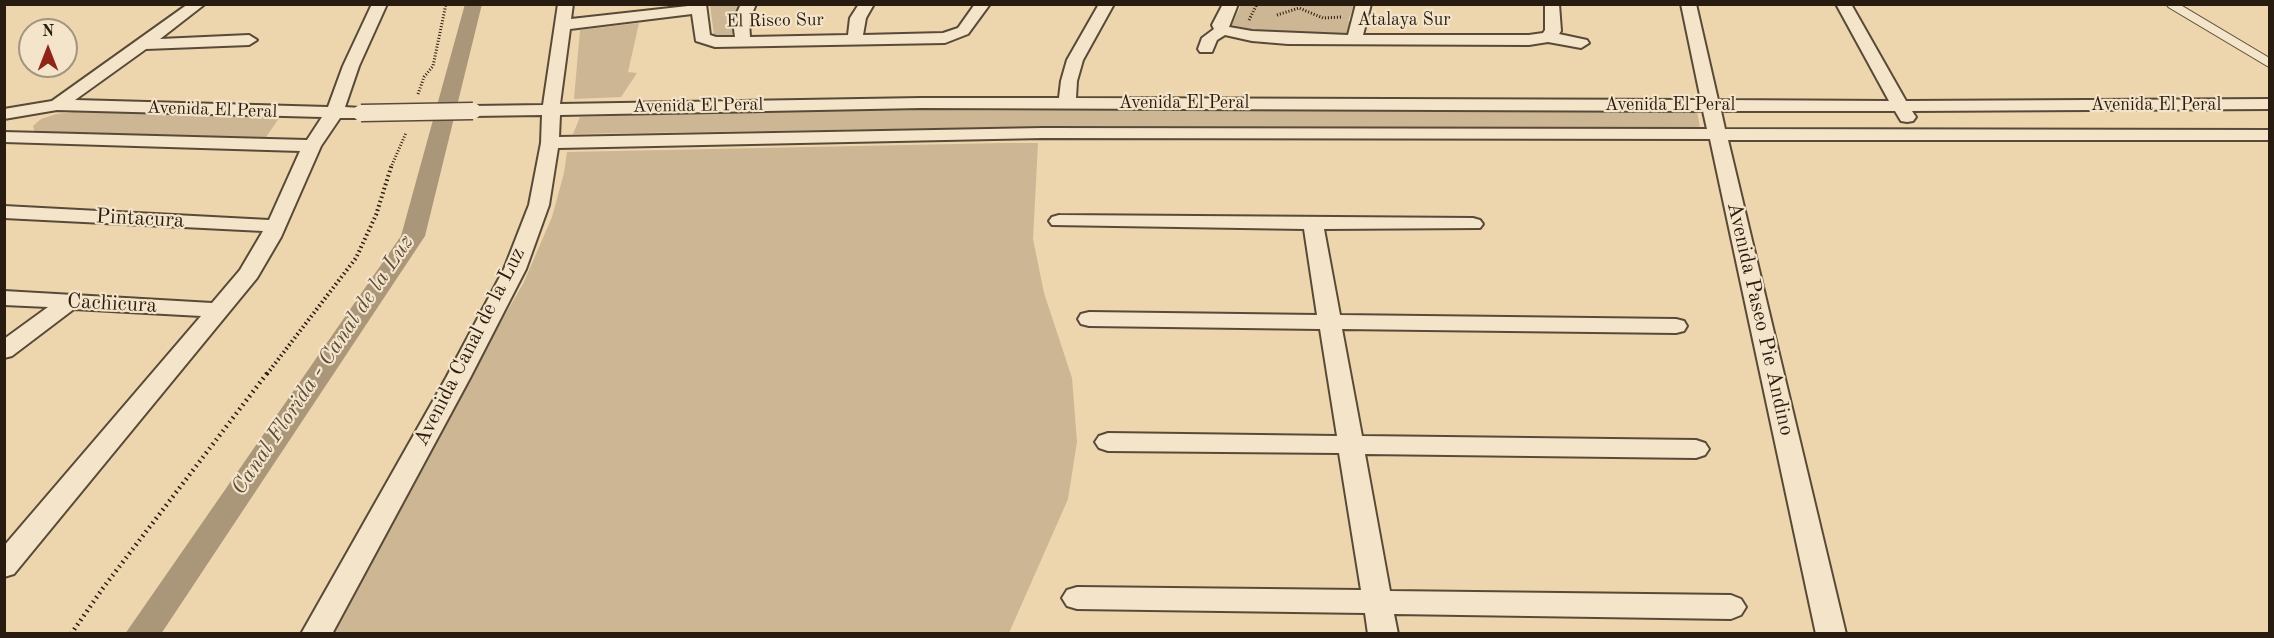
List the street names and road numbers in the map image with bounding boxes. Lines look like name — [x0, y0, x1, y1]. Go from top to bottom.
street label: El Risco Sur — [726, 9, 824, 33]
street label: Atalaya Sur — [1357, 9, 1451, 31]
street label: Avenida El Peral — [1119, 92, 1249, 114]
street label: Avenida El Peral — [633, 94, 763, 118]
street label: Avenida El Peral — [1605, 94, 1735, 116]
street label: Avenida El Peral — [2091, 94, 2221, 116]
street label: Avenida El Peral — [146, 97, 278, 123]
street label: Avenida Paseo Pie Andino — [1721, 200, 1799, 438]
street label: Pintacura — [95, 204, 185, 234]
street label: Avenida Canal de la Luz — [409, 244, 531, 450]
street label: Cachicura — [66, 289, 158, 319]

